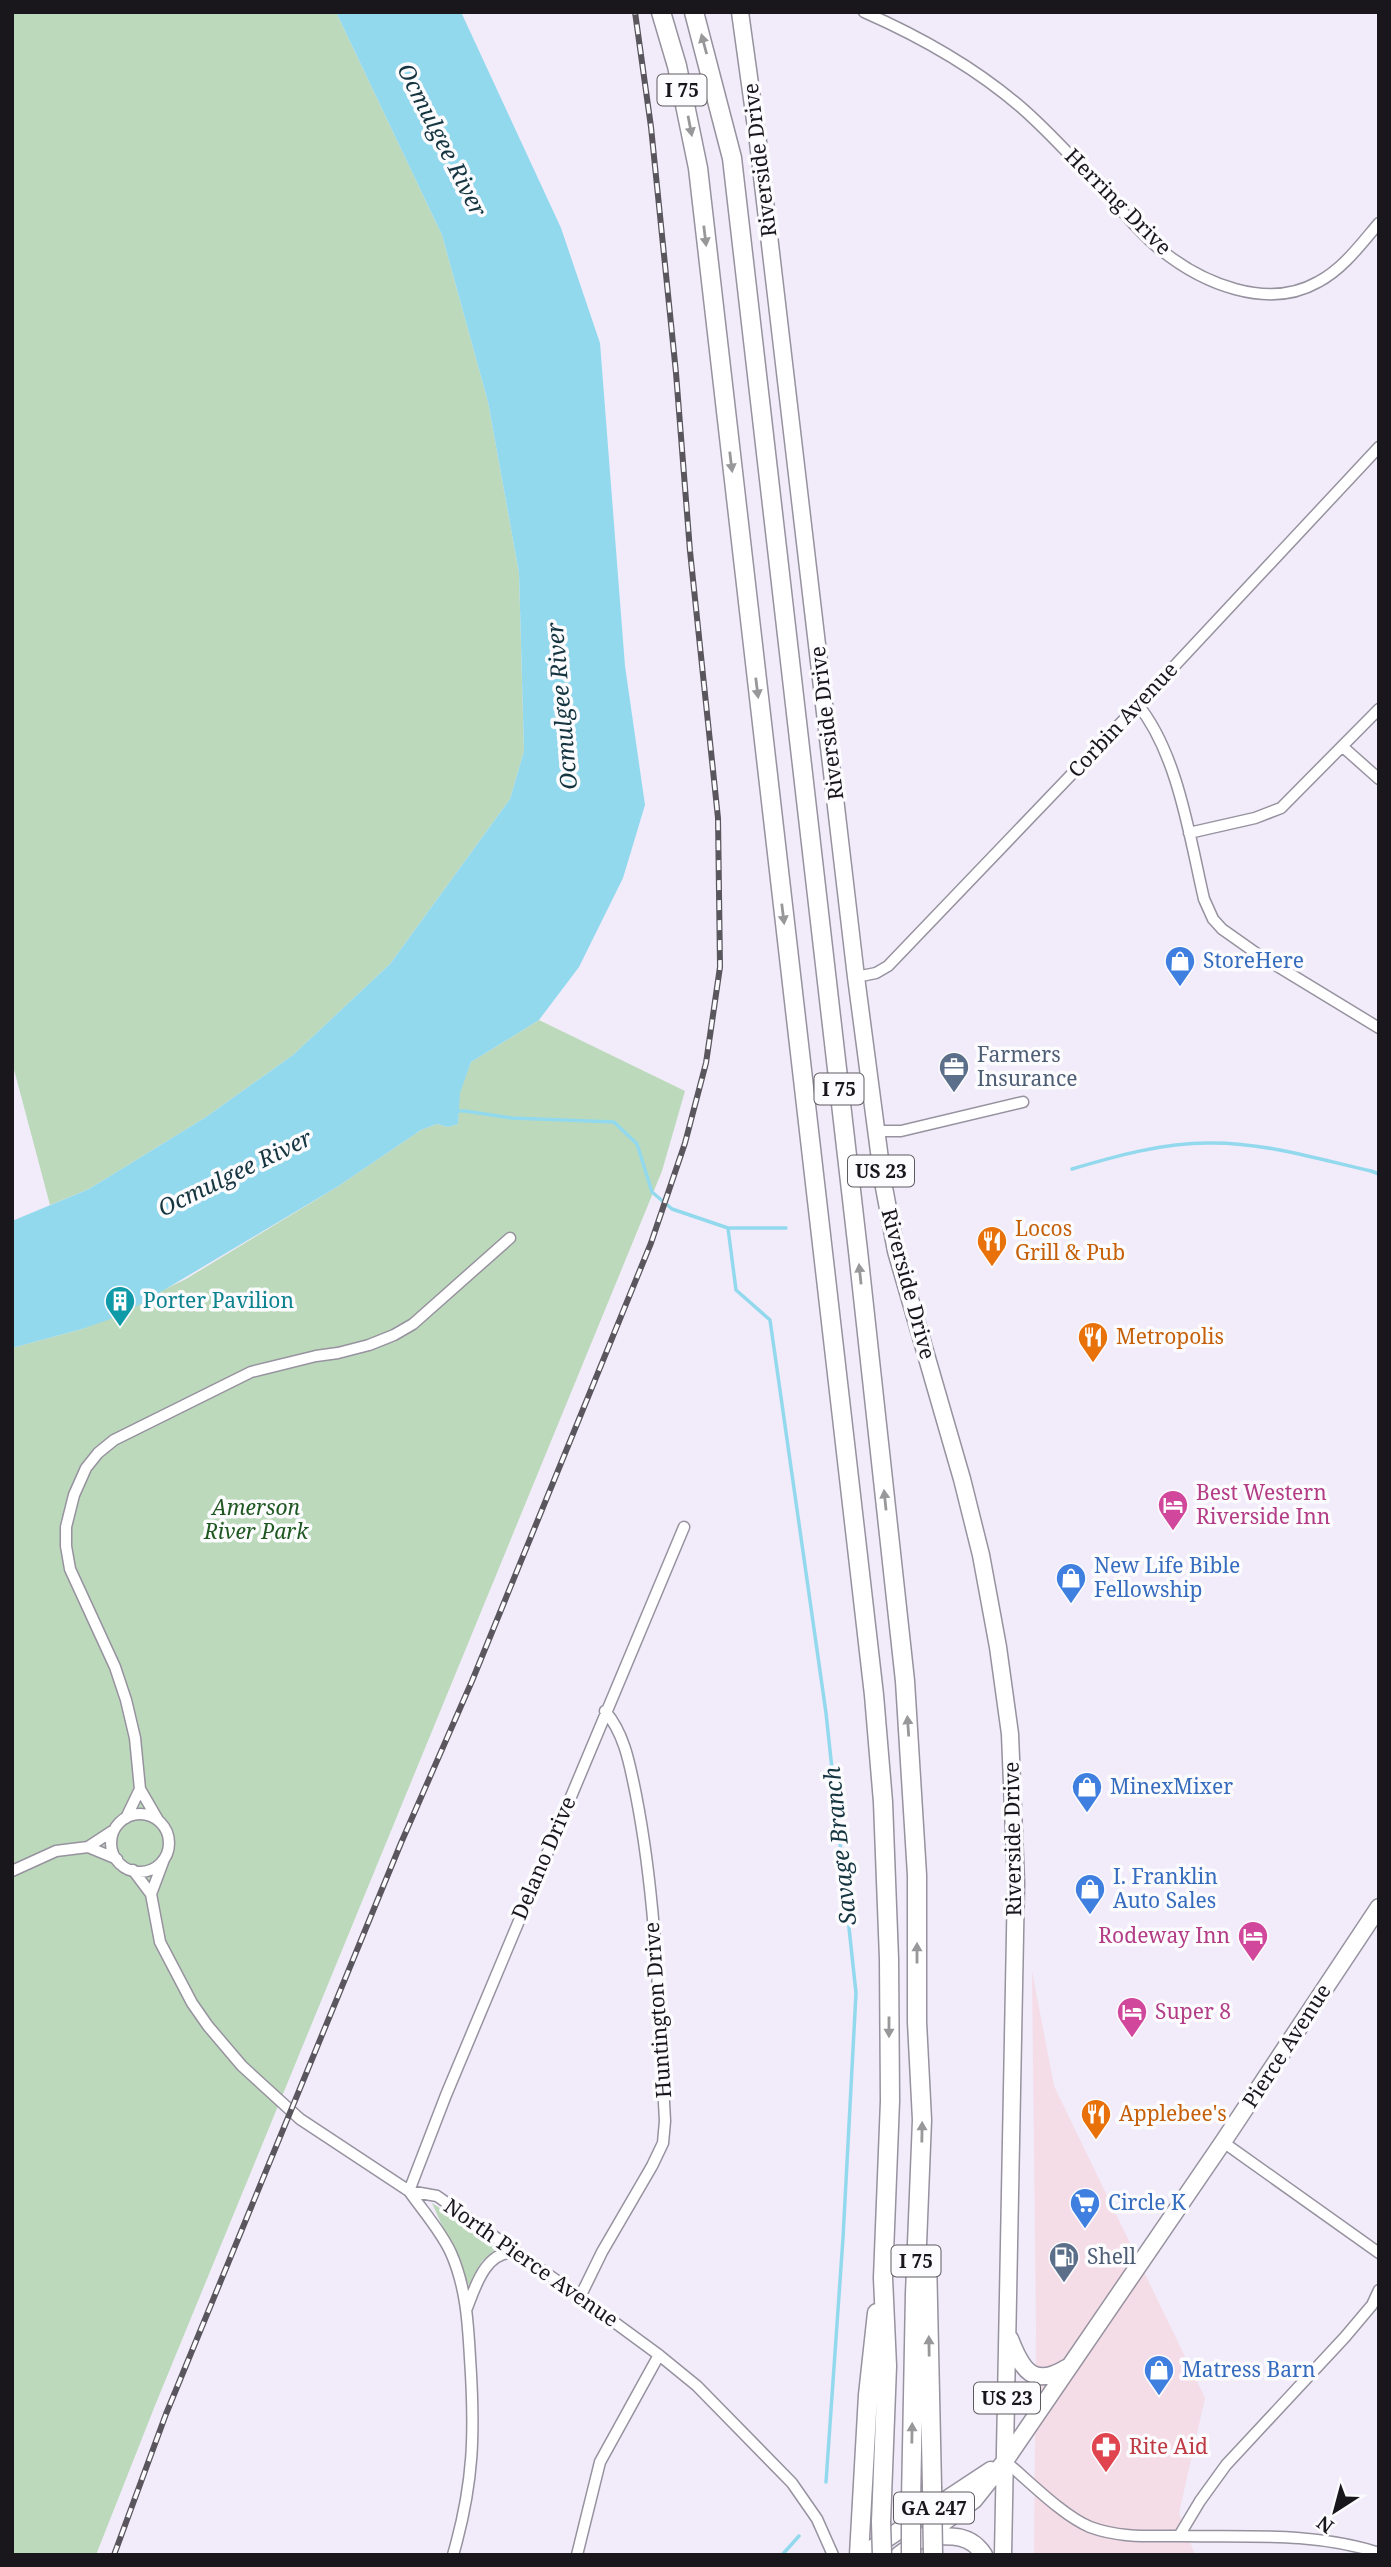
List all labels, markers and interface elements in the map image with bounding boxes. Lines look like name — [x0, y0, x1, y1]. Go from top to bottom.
one-way arrow — [698, 33, 709, 55]
water label: Ocmulgee River — [391, 58, 495, 222]
road number: I 75 — [658, 74, 706, 106]
street label: Riverside Drive — [736, 82, 782, 239]
one-way arrow — [685, 115, 696, 137]
street label: Herring Drive — [1059, 142, 1178, 261]
one-way arrow — [700, 225, 711, 247]
one-way arrow — [726, 451, 737, 473]
water label: Ocmulgee River — [538, 621, 584, 791]
street label: Riverside Drive — [803, 645, 849, 802]
street label: Corbin Avenue — [1061, 655, 1183, 783]
one-way arrow — [752, 677, 763, 699]
one-way arrow — [778, 903, 789, 925]
shop icon: StoreHere — [1163, 944, 1197, 988]
place label: StoreHere — [1203, 946, 1304, 974]
place label: Farmers Insurance — [977, 1040, 1077, 1092]
office icon: Farmers Insurance — [937, 1050, 971, 1094]
road number: I 75 — [814, 1074, 864, 1105]
water label: Ocmulgee River — [152, 1121, 317, 1223]
road number: US 23 — [848, 1156, 914, 1186]
street label: Riverside Drive — [875, 1205, 943, 1362]
place label: Locos Grill & Pub — [1015, 1214, 1125, 1266]
restaurant icon: Locos Grill & Pub — [975, 1224, 1009, 1268]
one-way arrow — [855, 1262, 866, 1284]
building icon: Porter Pavilion — [103, 1284, 137, 1328]
place label: Porter Pavilion — [143, 1286, 294, 1314]
restaurant icon: Metropolis — [1076, 1320, 1110, 1364]
place label: Metropolis — [1116, 1322, 1224, 1350]
place label: Best Western Riverside Inn — [1196, 1478, 1330, 1530]
hotel icon: Best Western Riverside Inn — [1156, 1488, 1190, 1532]
one-way arrow — [879, 1489, 890, 1511]
park label: Amerson River Park — [203, 1493, 309, 1545]
place label: New Life Bible Fellowship — [1094, 1551, 1240, 1603]
shop icon: New Life Bible Fellowship — [1054, 1561, 1088, 1605]
one-way arrow — [902, 1715, 913, 1737]
street label: Riverside Drive — [997, 1761, 1027, 1917]
water label: Savage Branch — [815, 1765, 863, 1927]
shop icon: MinexMixer — [1070, 1770, 1104, 1814]
place label: MinexMixer — [1110, 1772, 1233, 1800]
street label: Delano Drive — [505, 1792, 582, 1923]
place label: I. Franklin Auto Sales — [1113, 1862, 1218, 1914]
shop icon: I. Franklin Auto Sales — [1073, 1872, 1107, 1916]
hotel icon: Rodeway Inn — [1236, 1919, 1270, 1963]
street label: Huntington Drive — [637, 1921, 677, 2099]
place label: Rodeway Inn — [1098, 1921, 1230, 1949]
one-way arrow — [911, 1942, 923, 1964]
street label: Pierce Avenue — [1236, 1978, 1337, 2113]
hotel icon: Super 8 — [1115, 1995, 1149, 2039]
place label: Super 8 — [1155, 1997, 1231, 2025]
one-way arrow — [883, 2017, 895, 2039]
restaurant icon: Applebee's — [1079, 2097, 1113, 2141]
place label: Applebee's — [1119, 2099, 1227, 2127]
one-way arrow — [916, 2121, 927, 2143]
supermarket icon: Circle K — [1068, 2186, 1102, 2230]
place label: Circle K — [1108, 2188, 1186, 2216]
street label: North Pierce Avenue — [439, 2191, 624, 2333]
fuel station icon: Shell — [1047, 2240, 1081, 2284]
place label: Shell — [1087, 2242, 1137, 2270]
road number: I 75 — [892, 2246, 940, 2276]
one-way arrow — [923, 2335, 935, 2357]
shop icon: Matress Barn — [1142, 2353, 1176, 2397]
place label: Matress Barn — [1182, 2355, 1315, 2383]
road number: US 23 — [974, 2382, 1040, 2414]
one-way arrow — [906, 2422, 918, 2444]
pharmacy icon: Rite Aid — [1089, 2430, 1123, 2474]
place label: Rite Aid — [1129, 2432, 1208, 2460]
north arrow — [1300, 2476, 1370, 2546]
road number: GA 247 — [894, 2492, 974, 2524]
text: N — [1311, 2510, 1339, 2540]

